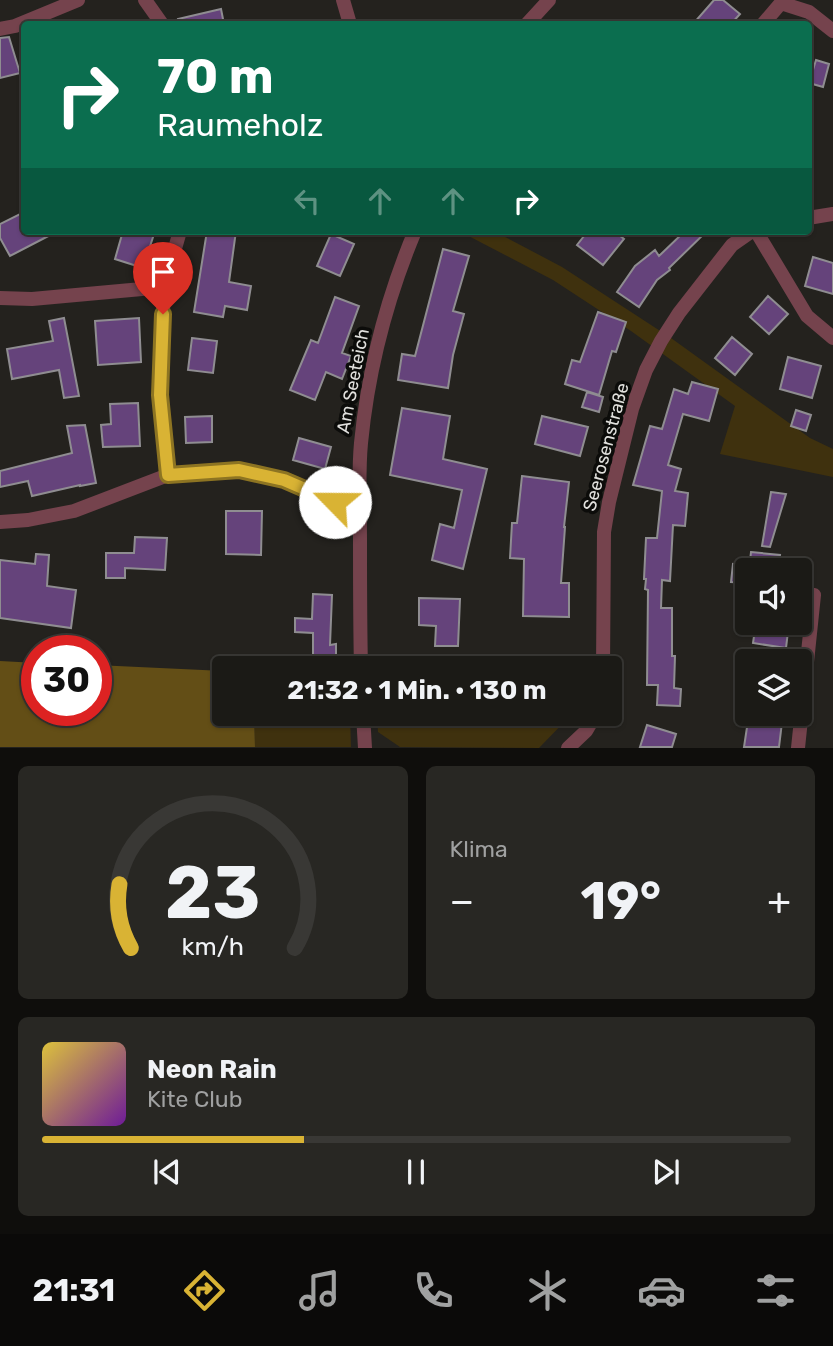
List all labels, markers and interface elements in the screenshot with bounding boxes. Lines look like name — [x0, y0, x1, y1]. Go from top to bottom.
text: 70 m — [157, 47, 274, 105]
icon: right — [42, 49, 133, 140]
text: Raumeholz — [157, 106, 323, 144]
icon: left — [288, 182, 326, 220]
icon: ahead — [361, 182, 399, 220]
icon: ahead — [434, 182, 472, 220]
icon: right — [507, 182, 545, 220]
pin — [133, 242, 193, 314]
icon: arrive — [144, 253, 182, 291]
street label: Am Seeteich — [332, 327, 374, 435]
street label: Seerosenstraße — [578, 380, 634, 514]
position arrow — [298, 465, 372, 539]
map controls — [735, 558, 812, 726]
button: sound — [735, 558, 812, 635]
speed limit sign: 30 — [21, 635, 112, 726]
button: layers — [735, 649, 812, 726]
text: 21:32 · 1 Min. · 130 m — [287, 675, 547, 706]
text: Klima — [450, 835, 508, 863]
text: 23 — [165, 851, 260, 937]
text: 19° — [580, 870, 661, 932]
text: − — [450, 878, 474, 924]
text: + — [767, 878, 791, 924]
text: km/h — [182, 932, 244, 961]
text: Neon Rain — [147, 1054, 277, 1085]
text: Kite Club — [147, 1085, 242, 1113]
icon: previous — [148, 1153, 186, 1191]
icon: pause — [397, 1153, 435, 1191]
icon: next — [647, 1153, 685, 1191]
icon: directions — [180, 1266, 229, 1315]
icon: music — [295, 1266, 344, 1315]
icon: phone — [409, 1266, 458, 1315]
icon: climate — [523, 1266, 572, 1315]
icon: car — [637, 1266, 686, 1315]
icon: filters — [751, 1266, 800, 1315]
text: 21:31 — [33, 1271, 115, 1309]

